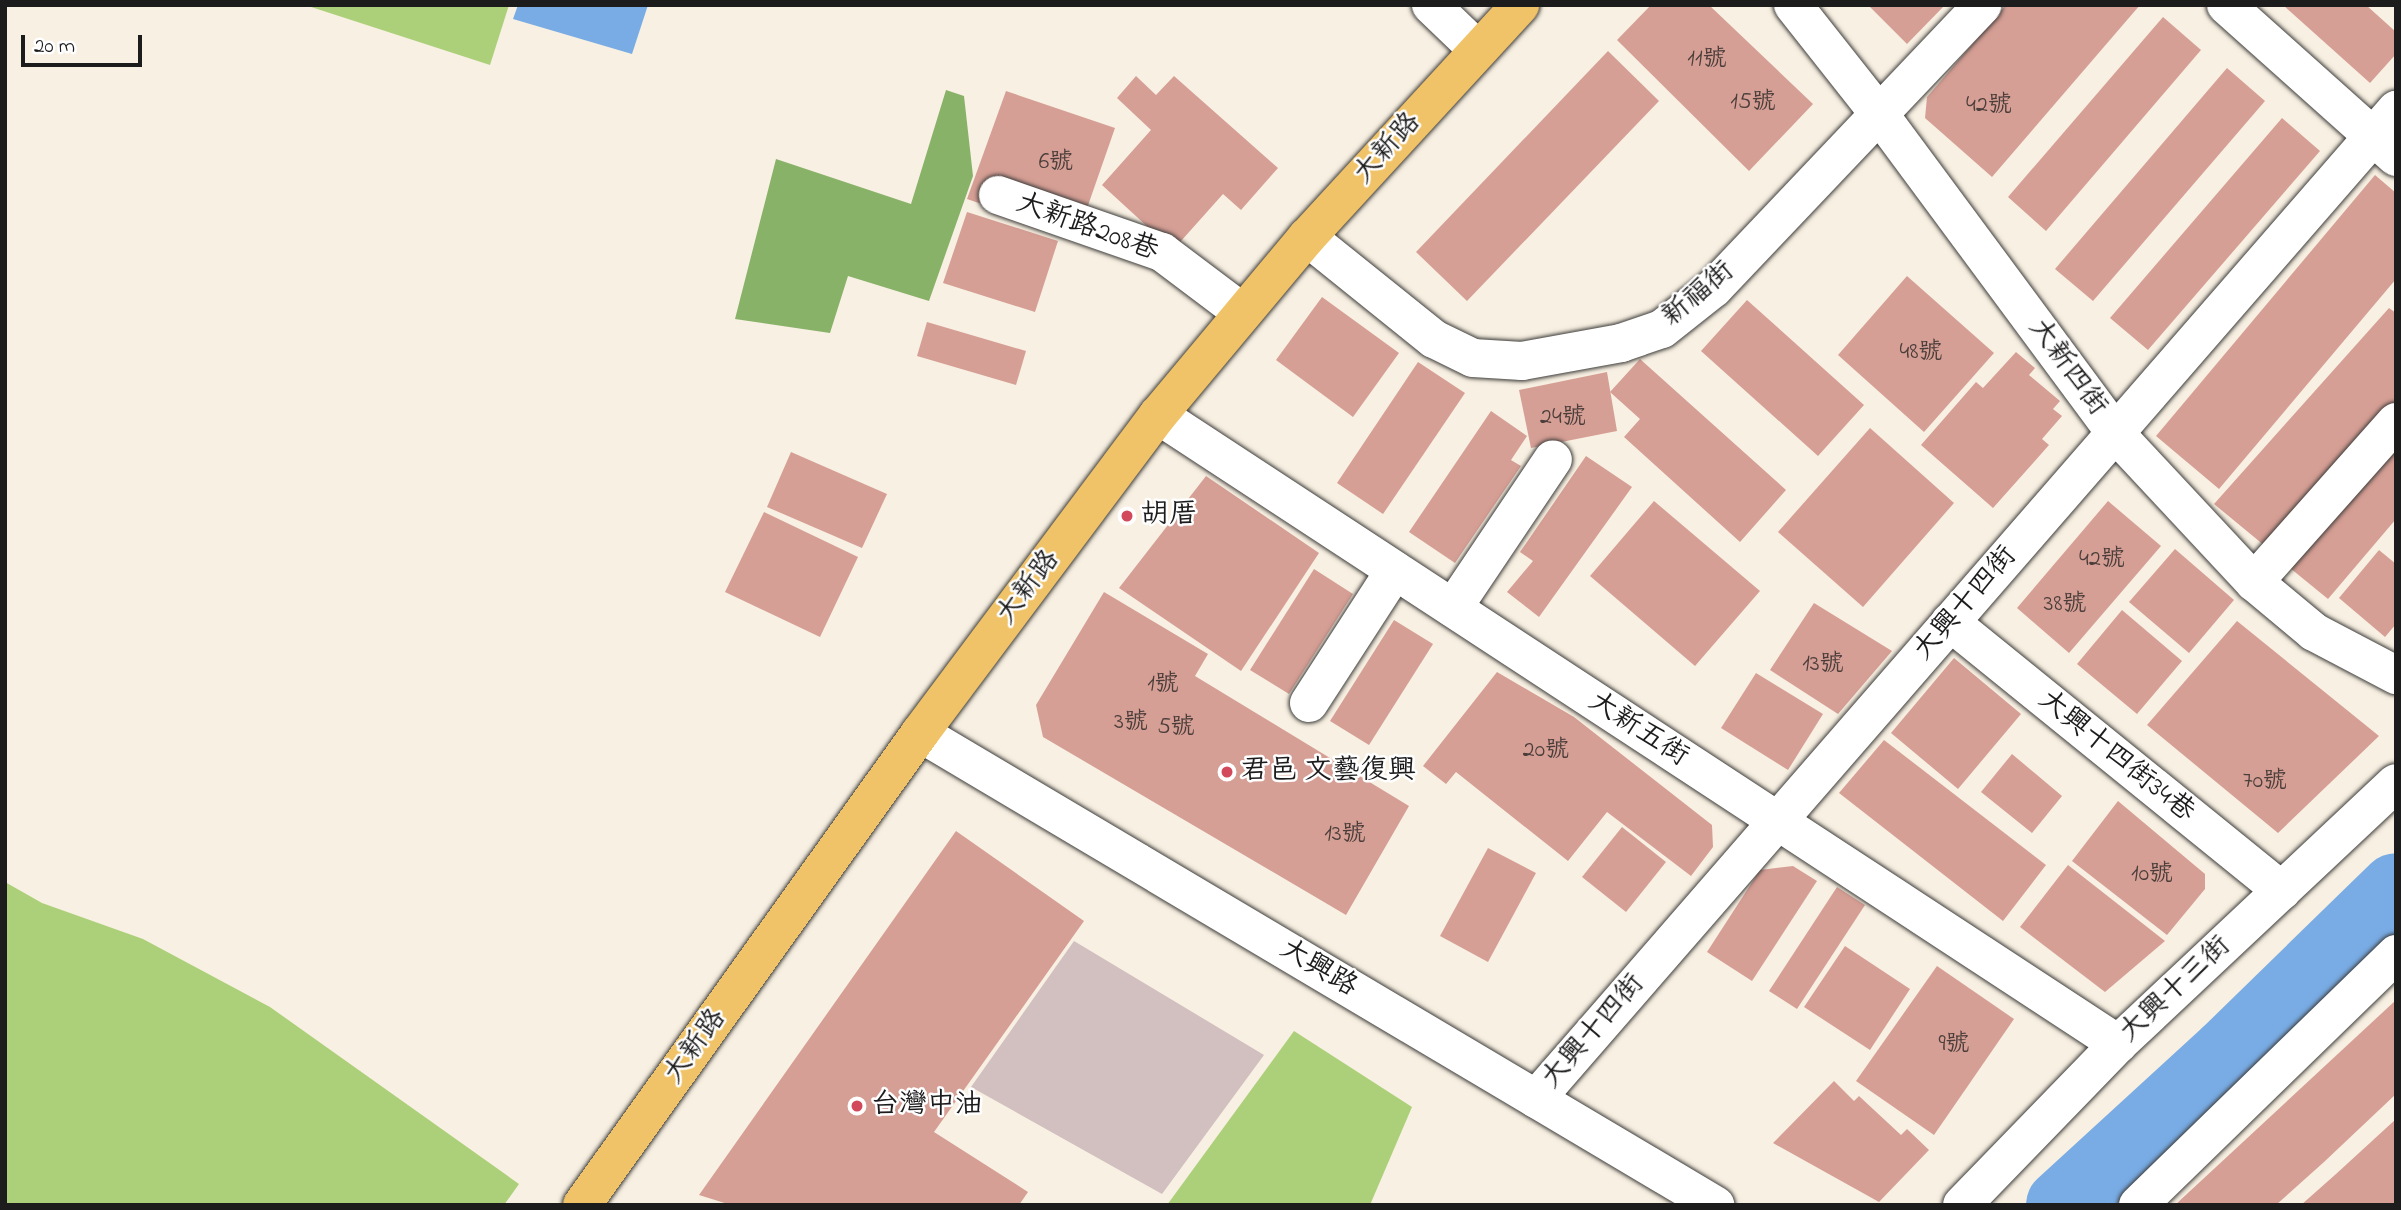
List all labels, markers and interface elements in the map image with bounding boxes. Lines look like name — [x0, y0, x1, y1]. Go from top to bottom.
scale bar — [24, 21, 145, 65]
text: 20 m — [34, 32, 75, 62]
house number: 11號 — [1687, 46, 1727, 74]
house number: 15號 — [1730, 89, 1776, 117]
house number: 42號 — [1966, 92, 2012, 120]
street label: 大新路 — [1347, 107, 1429, 191]
house number: 6號 — [1039, 149, 1073, 177]
street label: 大新路208巷 — [1011, 187, 1163, 269]
street label: 新福街 — [1656, 255, 1742, 335]
street label: 大新四街 — [2020, 313, 2114, 423]
house number: 48號 — [1900, 339, 1942, 367]
house number: 24號 — [1540, 404, 1586, 432]
place label: 胡厝 — [1141, 499, 1197, 533]
marker: 胡厝 — [1119, 508, 1135, 524]
street label: 大興十四街 — [1907, 540, 2025, 668]
street label: 大新路 — [990, 544, 1068, 632]
house number: 42號 — [2079, 546, 2125, 574]
house number: 38號 — [2044, 591, 2086, 619]
house number: 13號 — [1802, 651, 1844, 679]
house number: 1號 — [1147, 671, 1179, 699]
street label: 大興十四街34巷 — [2031, 684, 2201, 830]
street label: 大新五街 — [1582, 685, 1694, 775]
house number: 3號 — [1114, 709, 1148, 737]
house number: 5號 — [1157, 714, 1195, 742]
house number: 20號 — [1523, 737, 1569, 765]
place label: 君邑 文藝復興 — [1241, 755, 1416, 789]
marker: 君邑 文藝復興 — [1219, 764, 1235, 780]
house number: 70號 — [2243, 768, 2287, 796]
house number: 13號 — [1324, 821, 1366, 849]
house number: 10號 — [2131, 861, 2173, 889]
street label: 大興十三街 — [2113, 930, 2239, 1050]
street label: 大興路 — [1273, 933, 1363, 1005]
street label: 大興十四街 — [1535, 968, 1653, 1096]
street label: 大新路 — [658, 1003, 734, 1091]
house number: 9號 — [1938, 1031, 1970, 1059]
place label: 台灣中油 — [871, 1089, 983, 1123]
marker: 台灣中油 — [849, 1098, 865, 1114]

